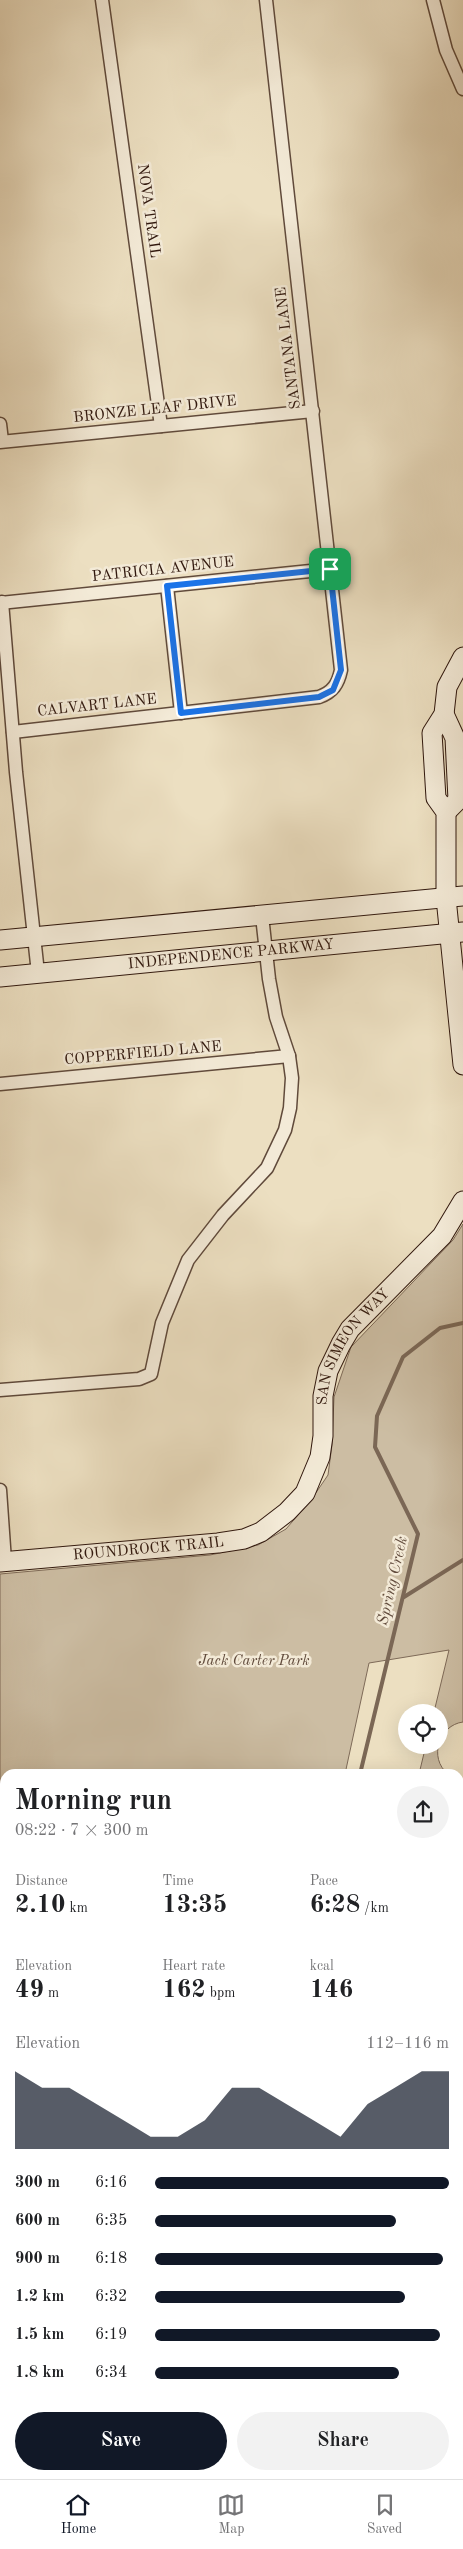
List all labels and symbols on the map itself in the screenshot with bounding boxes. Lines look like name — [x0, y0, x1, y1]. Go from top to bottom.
street label: NOVA TRAIL — [134, 163, 162, 259]
street label: SANTANA LANE — [274, 286, 304, 410]
street label: BRONZE LEAF DRIVE — [73, 394, 237, 426]
pin — [309, 548, 351, 590]
street label: PATRICIA AVENUE — [91, 555, 235, 585]
street label: CALVART LANE — [37, 692, 157, 720]
street label: INDEPENDENCE PARKWAY — [127, 937, 335, 972]
street label: COPPERFIELD LANE — [64, 1040, 222, 1068]
street label: SAN SIMEON WAY — [316, 1286, 393, 1405]
street label: ROUNDROCK TRAIL — [72, 1535, 225, 1563]
water label: Spring Creek — [375, 1535, 411, 1627]
park label: Jack Carter Park — [198, 1654, 310, 1669]

